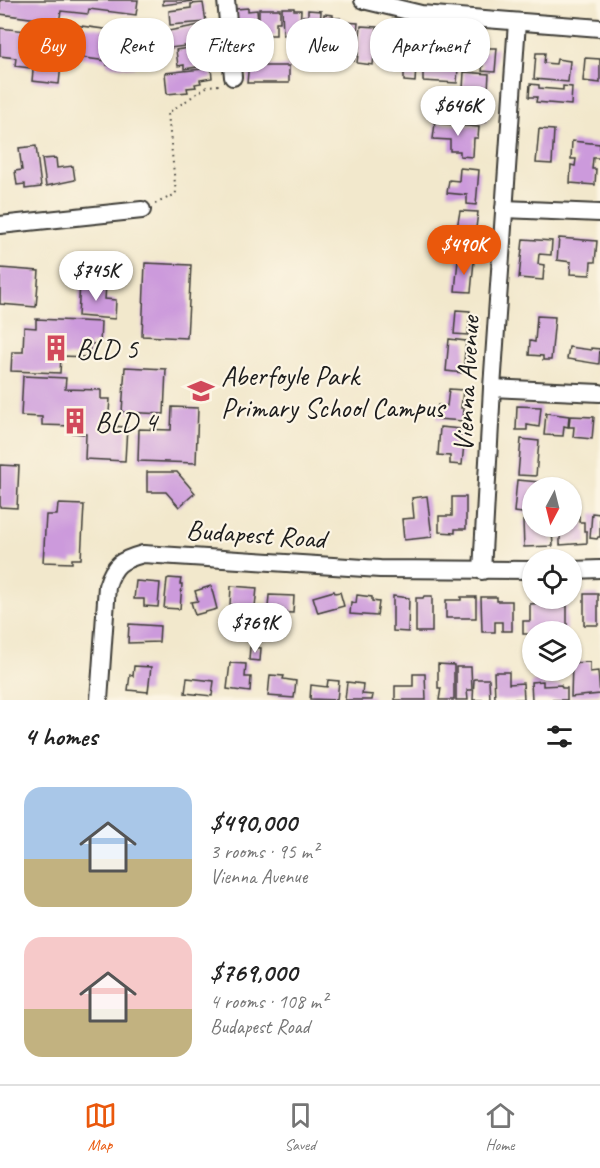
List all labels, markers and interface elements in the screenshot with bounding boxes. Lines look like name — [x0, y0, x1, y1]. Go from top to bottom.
chip: Buy — [18, 18, 86, 72]
chip: Rent — [98, 18, 174, 72]
chip: Filters — [186, 18, 274, 72]
chip: New — [286, 18, 358, 72]
chip: Apartment — [370, 18, 490, 72]
pin: $646K — [416, 86, 500, 137]
text: $646K — [435, 93, 482, 118]
pin: $490K — [422, 225, 506, 276]
text: $490K — [441, 232, 487, 257]
pin: $745K — [54, 251, 138, 302]
text: $745K — [73, 258, 119, 283]
street label: Vienna Avenue — [445, 313, 487, 453]
place label: BLD 5 — [76, 331, 139, 366]
building icon: BLD 5 — [41, 333, 71, 363]
place label: Aberfoyle Park Primary School Campus — [221, 358, 446, 425]
school or university icon: Aberfoyle Park Primary School Campus — [186, 376, 216, 406]
place label: BLD 4 — [95, 404, 159, 439]
building icon: BLD 4 — [60, 406, 90, 436]
north arrow — [522, 477, 582, 537]
map controls — [522, 477, 582, 681]
street label: Budapest Road — [185, 512, 331, 557]
button: locate — [522, 549, 582, 609]
pin: $769K — [213, 603, 297, 654]
text: $769K — [232, 610, 278, 635]
button: layers — [522, 621, 582, 681]
text: 4 homes — [24, 720, 97, 753]
icon: filters — [543, 720, 576, 753]
text: $490,000 — [210, 806, 297, 839]
icon: home — [72, 811, 144, 883]
text: 3 rooms · 95 m² — [210, 839, 318, 864]
text: Vienna Avenue — [210, 864, 307, 889]
text: $769,000 — [210, 956, 297, 989]
icon: home — [72, 961, 144, 1033]
text: 4 rooms · 108 m² — [210, 989, 327, 1014]
text: Budapest Road — [210, 1014, 310, 1039]
tab: Map — [84, 1099, 117, 1155]
tab: Saved — [284, 1099, 317, 1155]
tab: Home — [484, 1099, 517, 1155]

